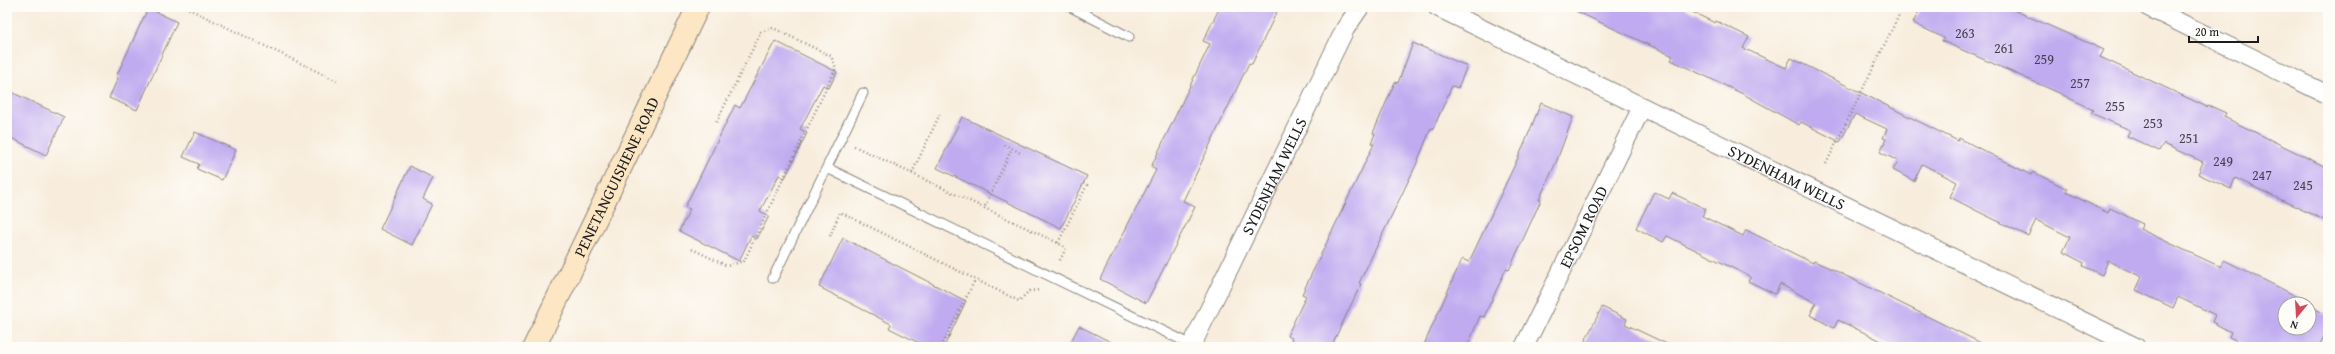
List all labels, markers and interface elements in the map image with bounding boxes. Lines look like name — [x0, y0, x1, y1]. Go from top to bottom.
scale bar — [2189, 18, 2258, 44]
house number: 263 — [1955, 23, 1975, 43]
text: 20 m — [2195, 23, 2219, 40]
house number: 261 — [1994, 38, 2014, 58]
house number: 259 — [2034, 49, 2054, 69]
house number: 257 — [2070, 73, 2090, 93]
street label: PENETANGUISHENE ROAD — [567, 93, 665, 261]
house number: 255 — [2105, 96, 2125, 116]
street label: SYDENHAM WELLS — [1235, 113, 1313, 239]
house number: 253 — [2143, 113, 2163, 133]
house number: 251 — [2179, 128, 2199, 148]
street label: SYDENHAM WELLS — [1724, 138, 1850, 216]
house number: 249 — [2213, 151, 2233, 171]
house number: 247 — [2252, 165, 2272, 185]
house number: 245 — [2293, 175, 2313, 195]
street label: EPSOM ROAD — [1553, 181, 1614, 272]
north arrow — [2277, 296, 2317, 336]
text: N — [2287, 317, 2300, 334]

